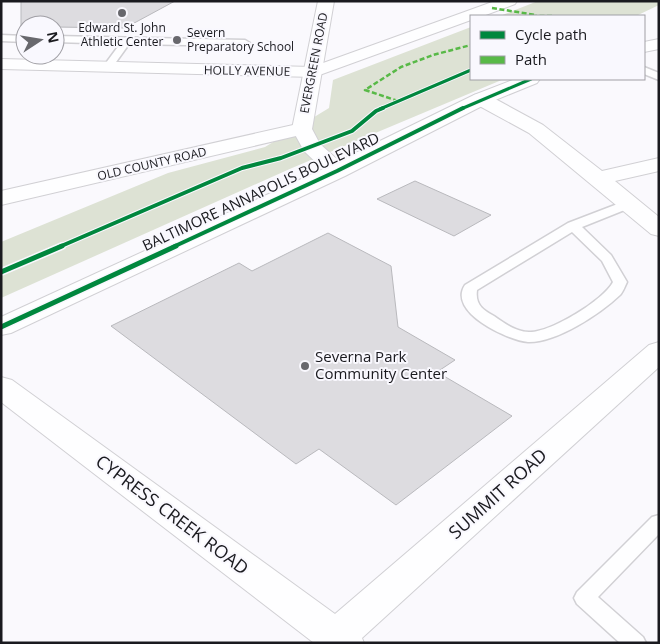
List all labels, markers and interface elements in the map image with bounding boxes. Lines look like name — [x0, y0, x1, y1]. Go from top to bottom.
marker: Edward St. John Athletic Center — [116, 7, 128, 19]
street label: EVERGREEN ROAD — [295, 11, 332, 115]
north arrow — [15, 15, 65, 65]
legend — [470, 15, 645, 80]
place label: Edward St. John Athletic Center — [78, 19, 166, 50]
place label: Severn Preparatory School — [187, 24, 294, 55]
text: Cycle path — [515, 24, 587, 44]
text: N — [43, 30, 64, 45]
marker: Severn Preparatory School — [171, 34, 183, 46]
text: Path — [515, 49, 547, 69]
street label: HOLLY AVENUE — [204, 61, 290, 80]
street label: BALTIMORE ANNAPOLIS BOULEVARD — [139, 127, 382, 255]
street label: OLD COUNTY ROAD — [96, 143, 208, 184]
place label: Severna Park Community Center — [315, 346, 447, 383]
marker: Severna Park Community Center — [299, 360, 311, 372]
street label: SUMMIT ROAD — [443, 443, 552, 544]
street label: CYPRESS CREEK ROAD — [91, 449, 254, 580]

